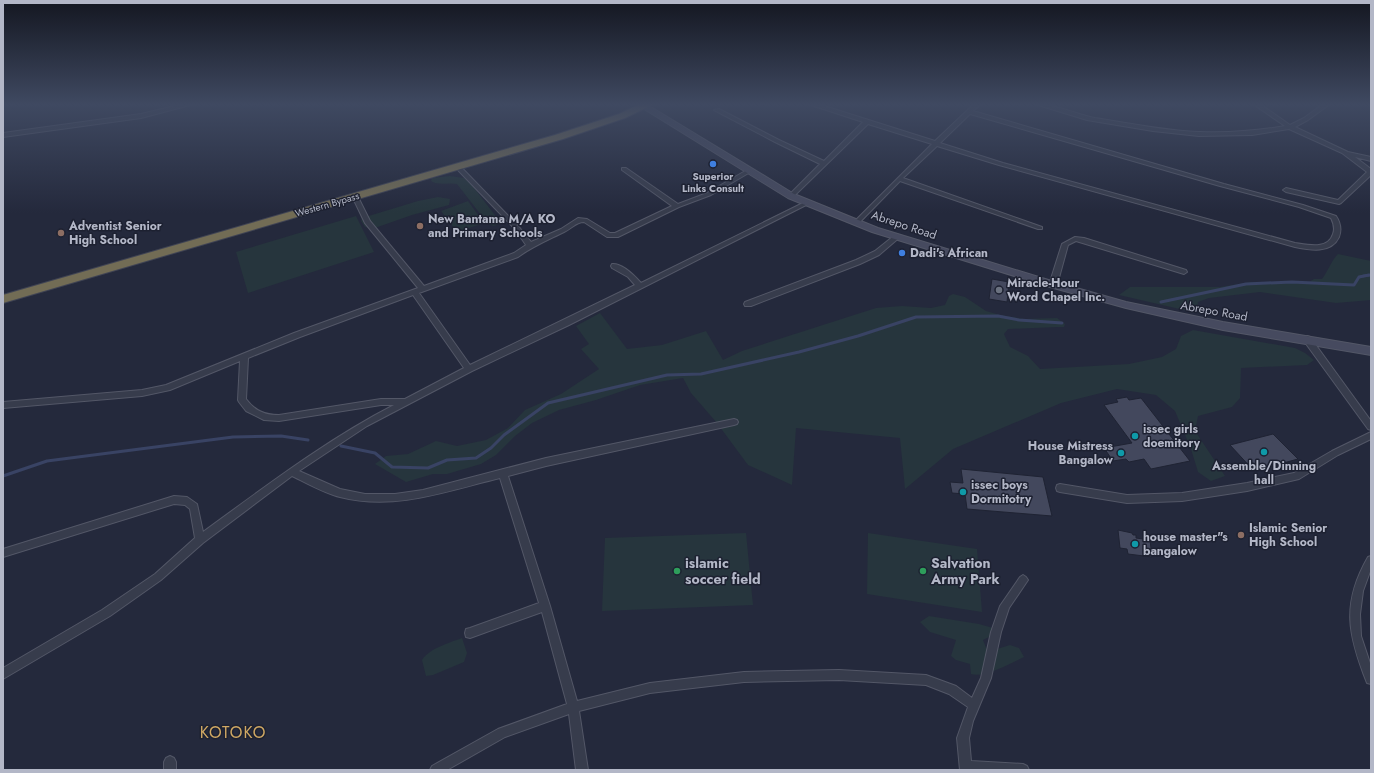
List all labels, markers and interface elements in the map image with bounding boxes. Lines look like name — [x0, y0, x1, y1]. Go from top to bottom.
marker: Superior Links Consult — [708, 159, 718, 169]
place label: Superior Links Consult — [682, 169, 745, 196]
street label: Western Bypass — [293, 188, 361, 221]
street label: Abrepo Road — [869, 206, 939, 244]
place label: New Bantama M/A KO and Primary Schools — [428, 210, 555, 242]
place label: Adventist Senior High School — [68, 217, 162, 249]
marker: New Bantama M/A KO and Primary Schools — [415, 221, 425, 231]
marker: Adventist Senior High School — [56, 228, 66, 238]
place label: Dadi's African — [910, 244, 988, 262]
marker: Dadi's African — [897, 248, 907, 258]
place label: Miracle-Hour Word Chapel Inc. — [1007, 274, 1105, 306]
marker: Miracle-Hour Word Chapel Inc. — [994, 285, 1004, 295]
street label: Abrepo Road — [1179, 296, 1249, 326]
place label: issec girls doemitory — [1143, 420, 1201, 452]
marker: issec girls doemitory — [1130, 431, 1140, 441]
place label: House Mistress Bangalow — [1028, 437, 1114, 469]
marker: Assemble/Dinning hall — [1259, 447, 1269, 457]
marker: House Mistress Bangalow — [1116, 448, 1126, 458]
place label: Assemble/Dinning hall — [1211, 457, 1316, 489]
place label: issec boys Dormitotry — [971, 476, 1032, 508]
marker: issec boys Dormitotry — [958, 487, 968, 497]
place label: Islamic Senior High School — [1249, 519, 1327, 551]
place label: house master"s bangalow — [1143, 528, 1228, 560]
marker: Islamic Senior High School — [1236, 530, 1246, 540]
marker: house master"s bangalow — [1130, 539, 1140, 549]
place label: islamic soccer field — [685, 553, 761, 589]
place label: Salvation Army Park — [930, 553, 1000, 589]
marker: islamic soccer field — [672, 566, 682, 576]
marker: Salvation Army Park — [918, 566, 928, 576]
district label: KOTOKO — [200, 721, 266, 744]

